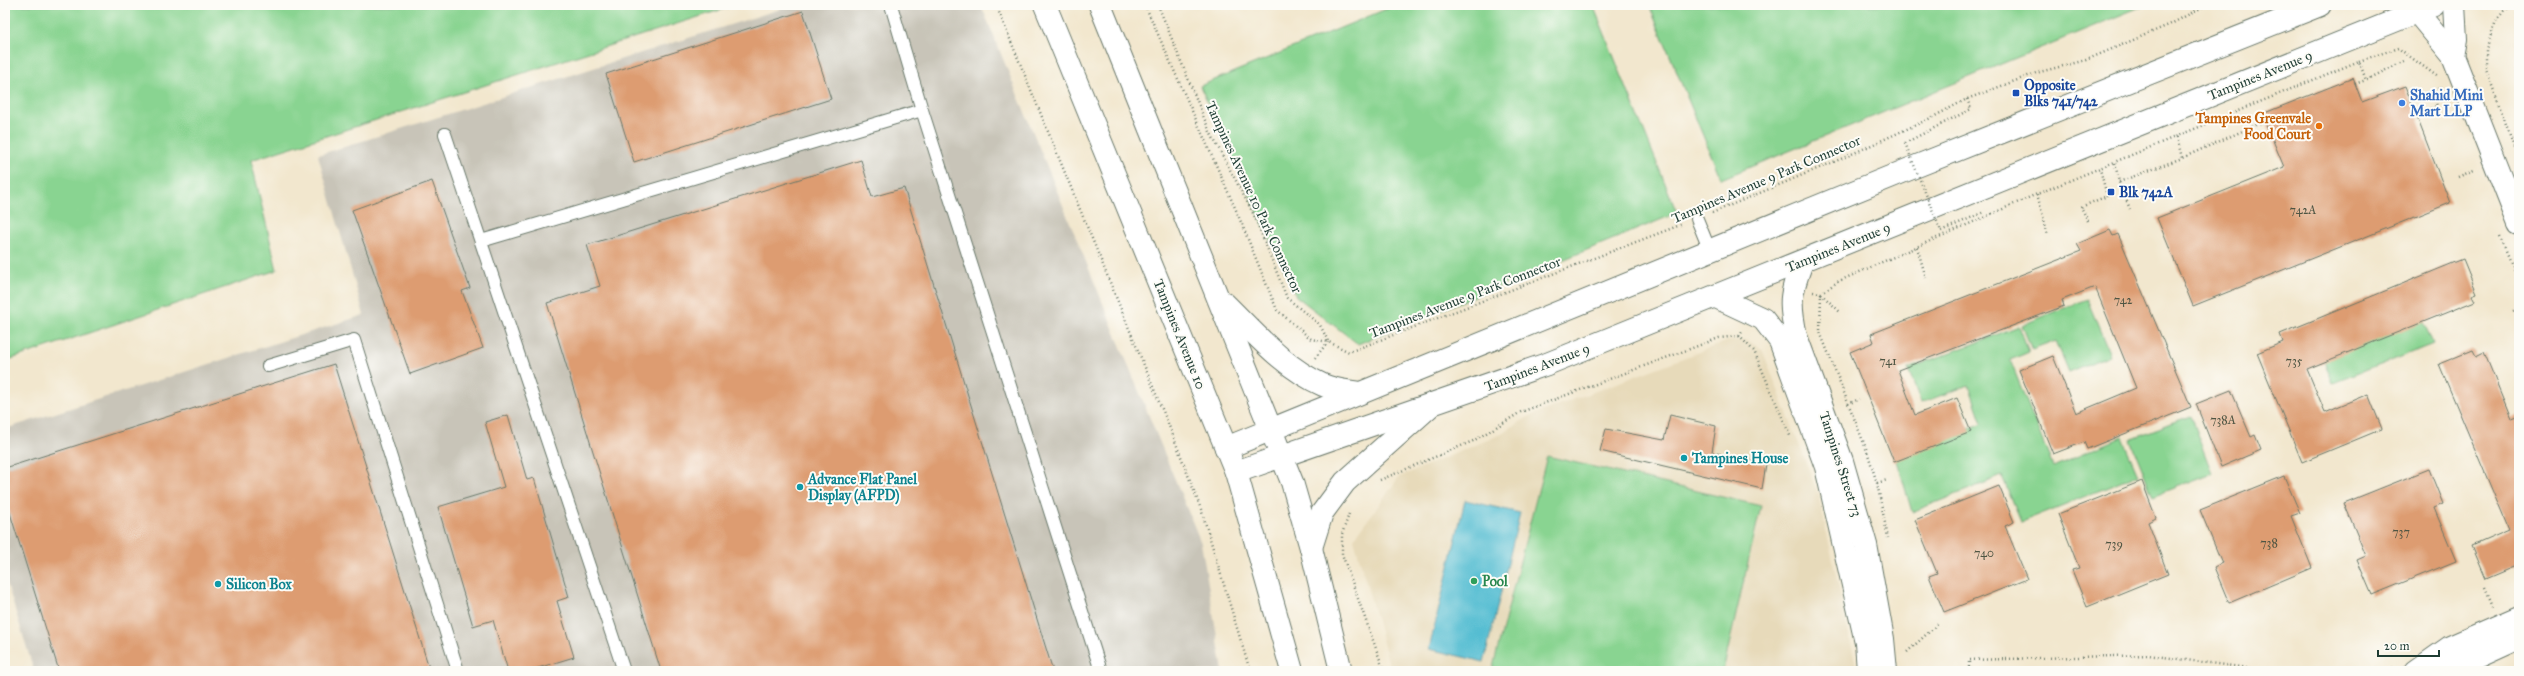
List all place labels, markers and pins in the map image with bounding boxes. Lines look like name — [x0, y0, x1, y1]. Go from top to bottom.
place label: Opposite Blks 741/742 — [2024, 77, 2099, 111]
place label: Shahid Mini Mart LLP — [2410, 87, 2483, 120]
marker: Opposite Blks 741/742 — [2011, 88, 2021, 98]
marker: Shahid Mini Mart LLP — [2397, 98, 2407, 108]
place label: Tampines Greenvale Food Court — [2195, 110, 2311, 143]
marker: Tampines Greenvale Food Court — [2314, 121, 2324, 131]
place label: Blk 742A — [2119, 184, 2173, 202]
marker: Blk 742A — [2106, 187, 2116, 197]
place label: Tampines House — [1691, 450, 1788, 468]
marker: Tampines House — [1679, 453, 1689, 463]
place label: Advance Flat Panel Display (AFPD) — [807, 471, 918, 505]
marker: Advance Flat Panel Display (AFPD) — [795, 482, 805, 492]
place label: Pool — [1482, 573, 1509, 590]
place label: Silicon Box — [226, 576, 292, 593]
marker: Pool — [1469, 576, 1479, 586]
marker: Silicon Box — [213, 579, 223, 589]

